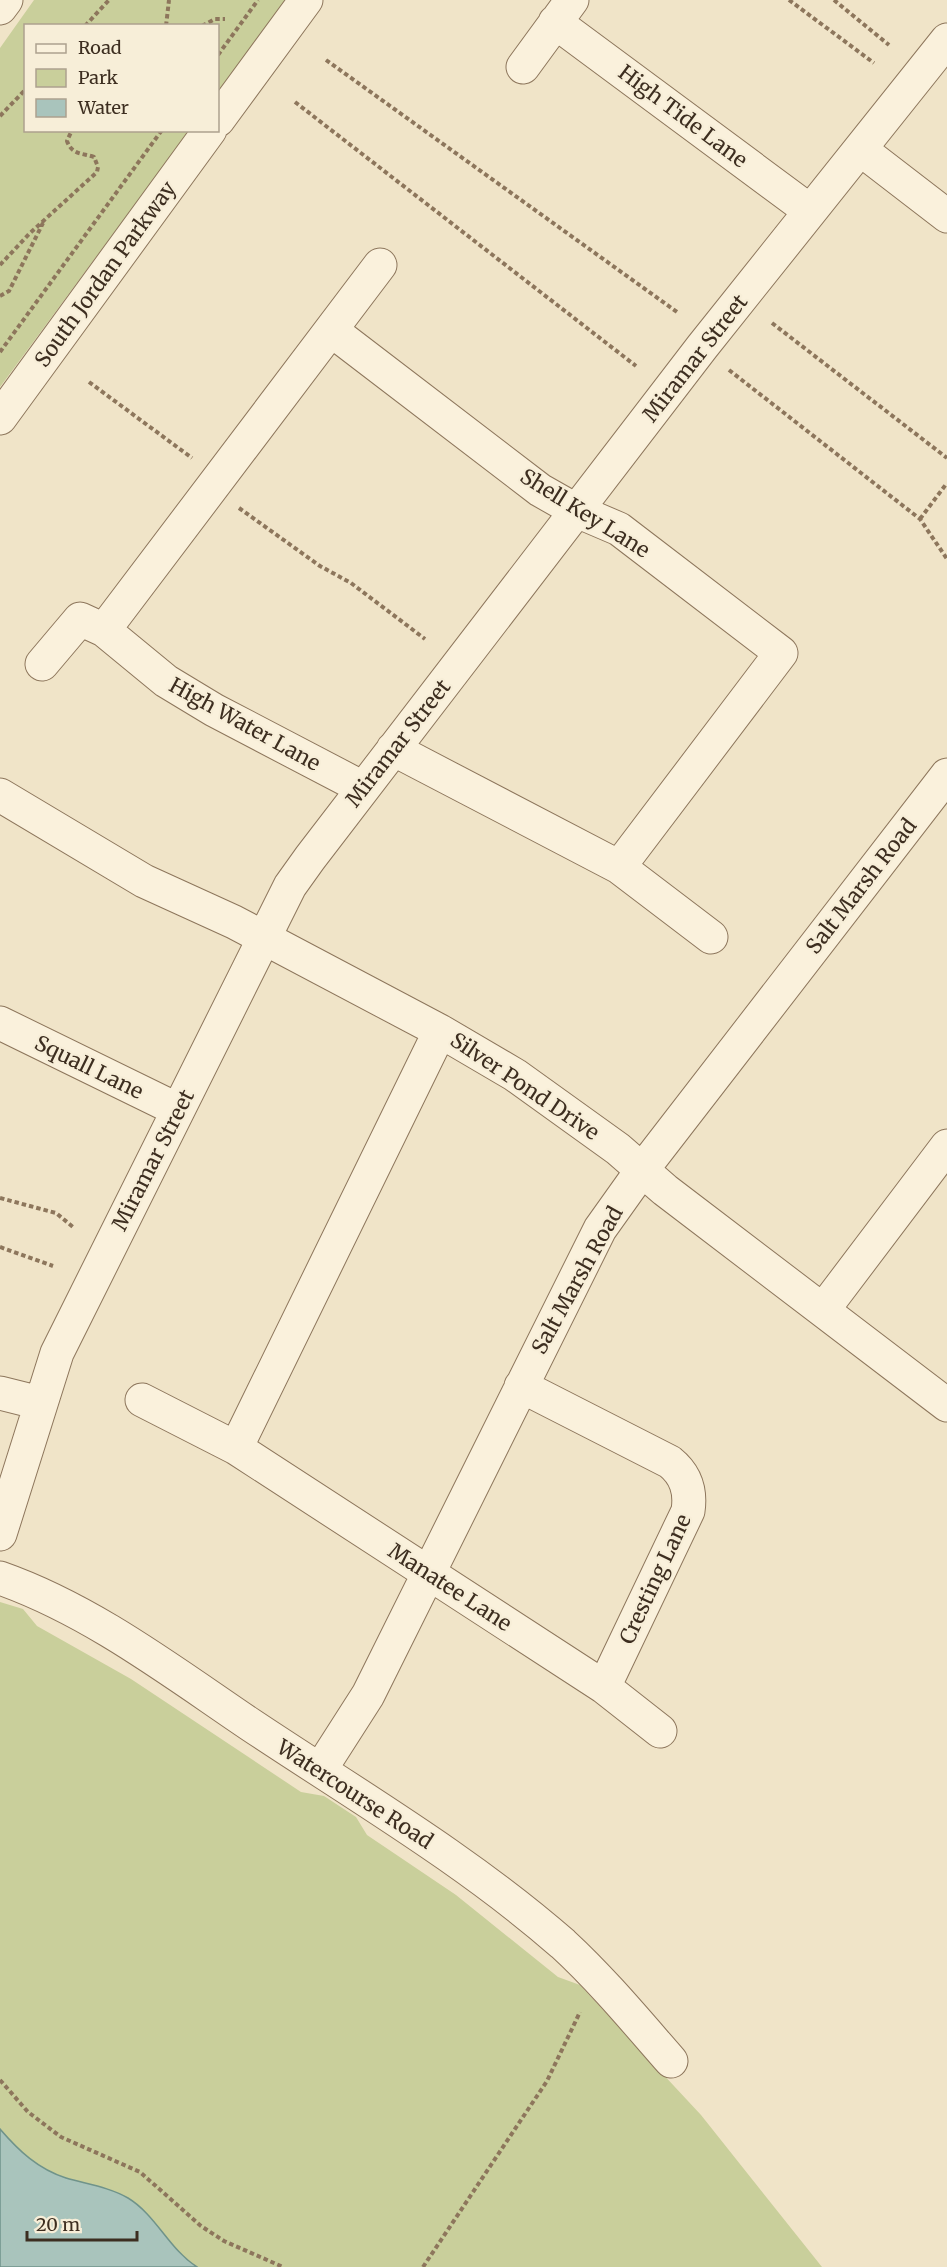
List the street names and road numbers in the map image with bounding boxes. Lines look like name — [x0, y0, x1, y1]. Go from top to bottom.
street label: High Tide Lane — [613, 59, 753, 173]
street label: South Jordan Parkway — [28, 175, 182, 372]
street label: Miramar Street — [637, 289, 753, 427]
street label: Shell Key Lane — [515, 462, 655, 564]
street label: High Water Lane — [165, 671, 325, 777]
street label: Miramar Street — [340, 674, 456, 812]
street label: Salt Marsh Road — [800, 813, 923, 959]
street label: Silver Pond Drive — [445, 1026, 605, 1146]
street label: Squall Lane — [30, 1029, 148, 1105]
street label: Miramar Street — [106, 1085, 200, 1235]
street label: Salt Marsh Road — [525, 1201, 629, 1359]
street label: Cresting Lane — [613, 1510, 697, 1648]
street label: Manatee Lane — [383, 1537, 517, 1637]
street label: Watercourse Road — [271, 1733, 439, 1855]

